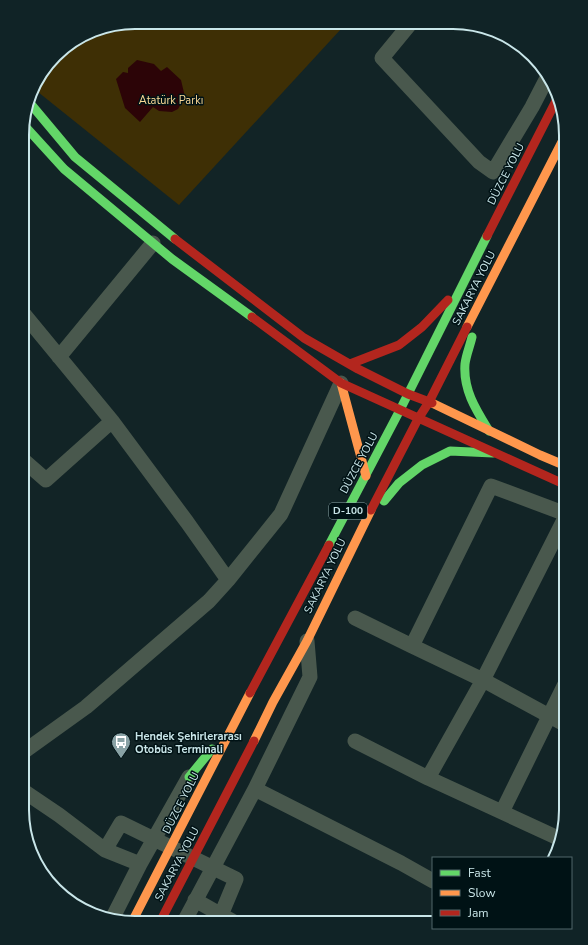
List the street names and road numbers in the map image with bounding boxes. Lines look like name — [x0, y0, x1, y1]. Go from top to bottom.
street label: DÜZCE YOLU — [484, 141, 528, 207]
street label: SAKARYA YOLU — [449, 248, 499, 328]
street label: DÜZCE YOLU — [337, 430, 381, 496]
road number: D-100 — [329, 503, 367, 519]
street label: SAKARYA YOLU — [300, 536, 350, 616]
street label: DÜZCE YOLU — [159, 770, 203, 836]
street label: SAKARYA YOLU — [151, 824, 203, 904]

